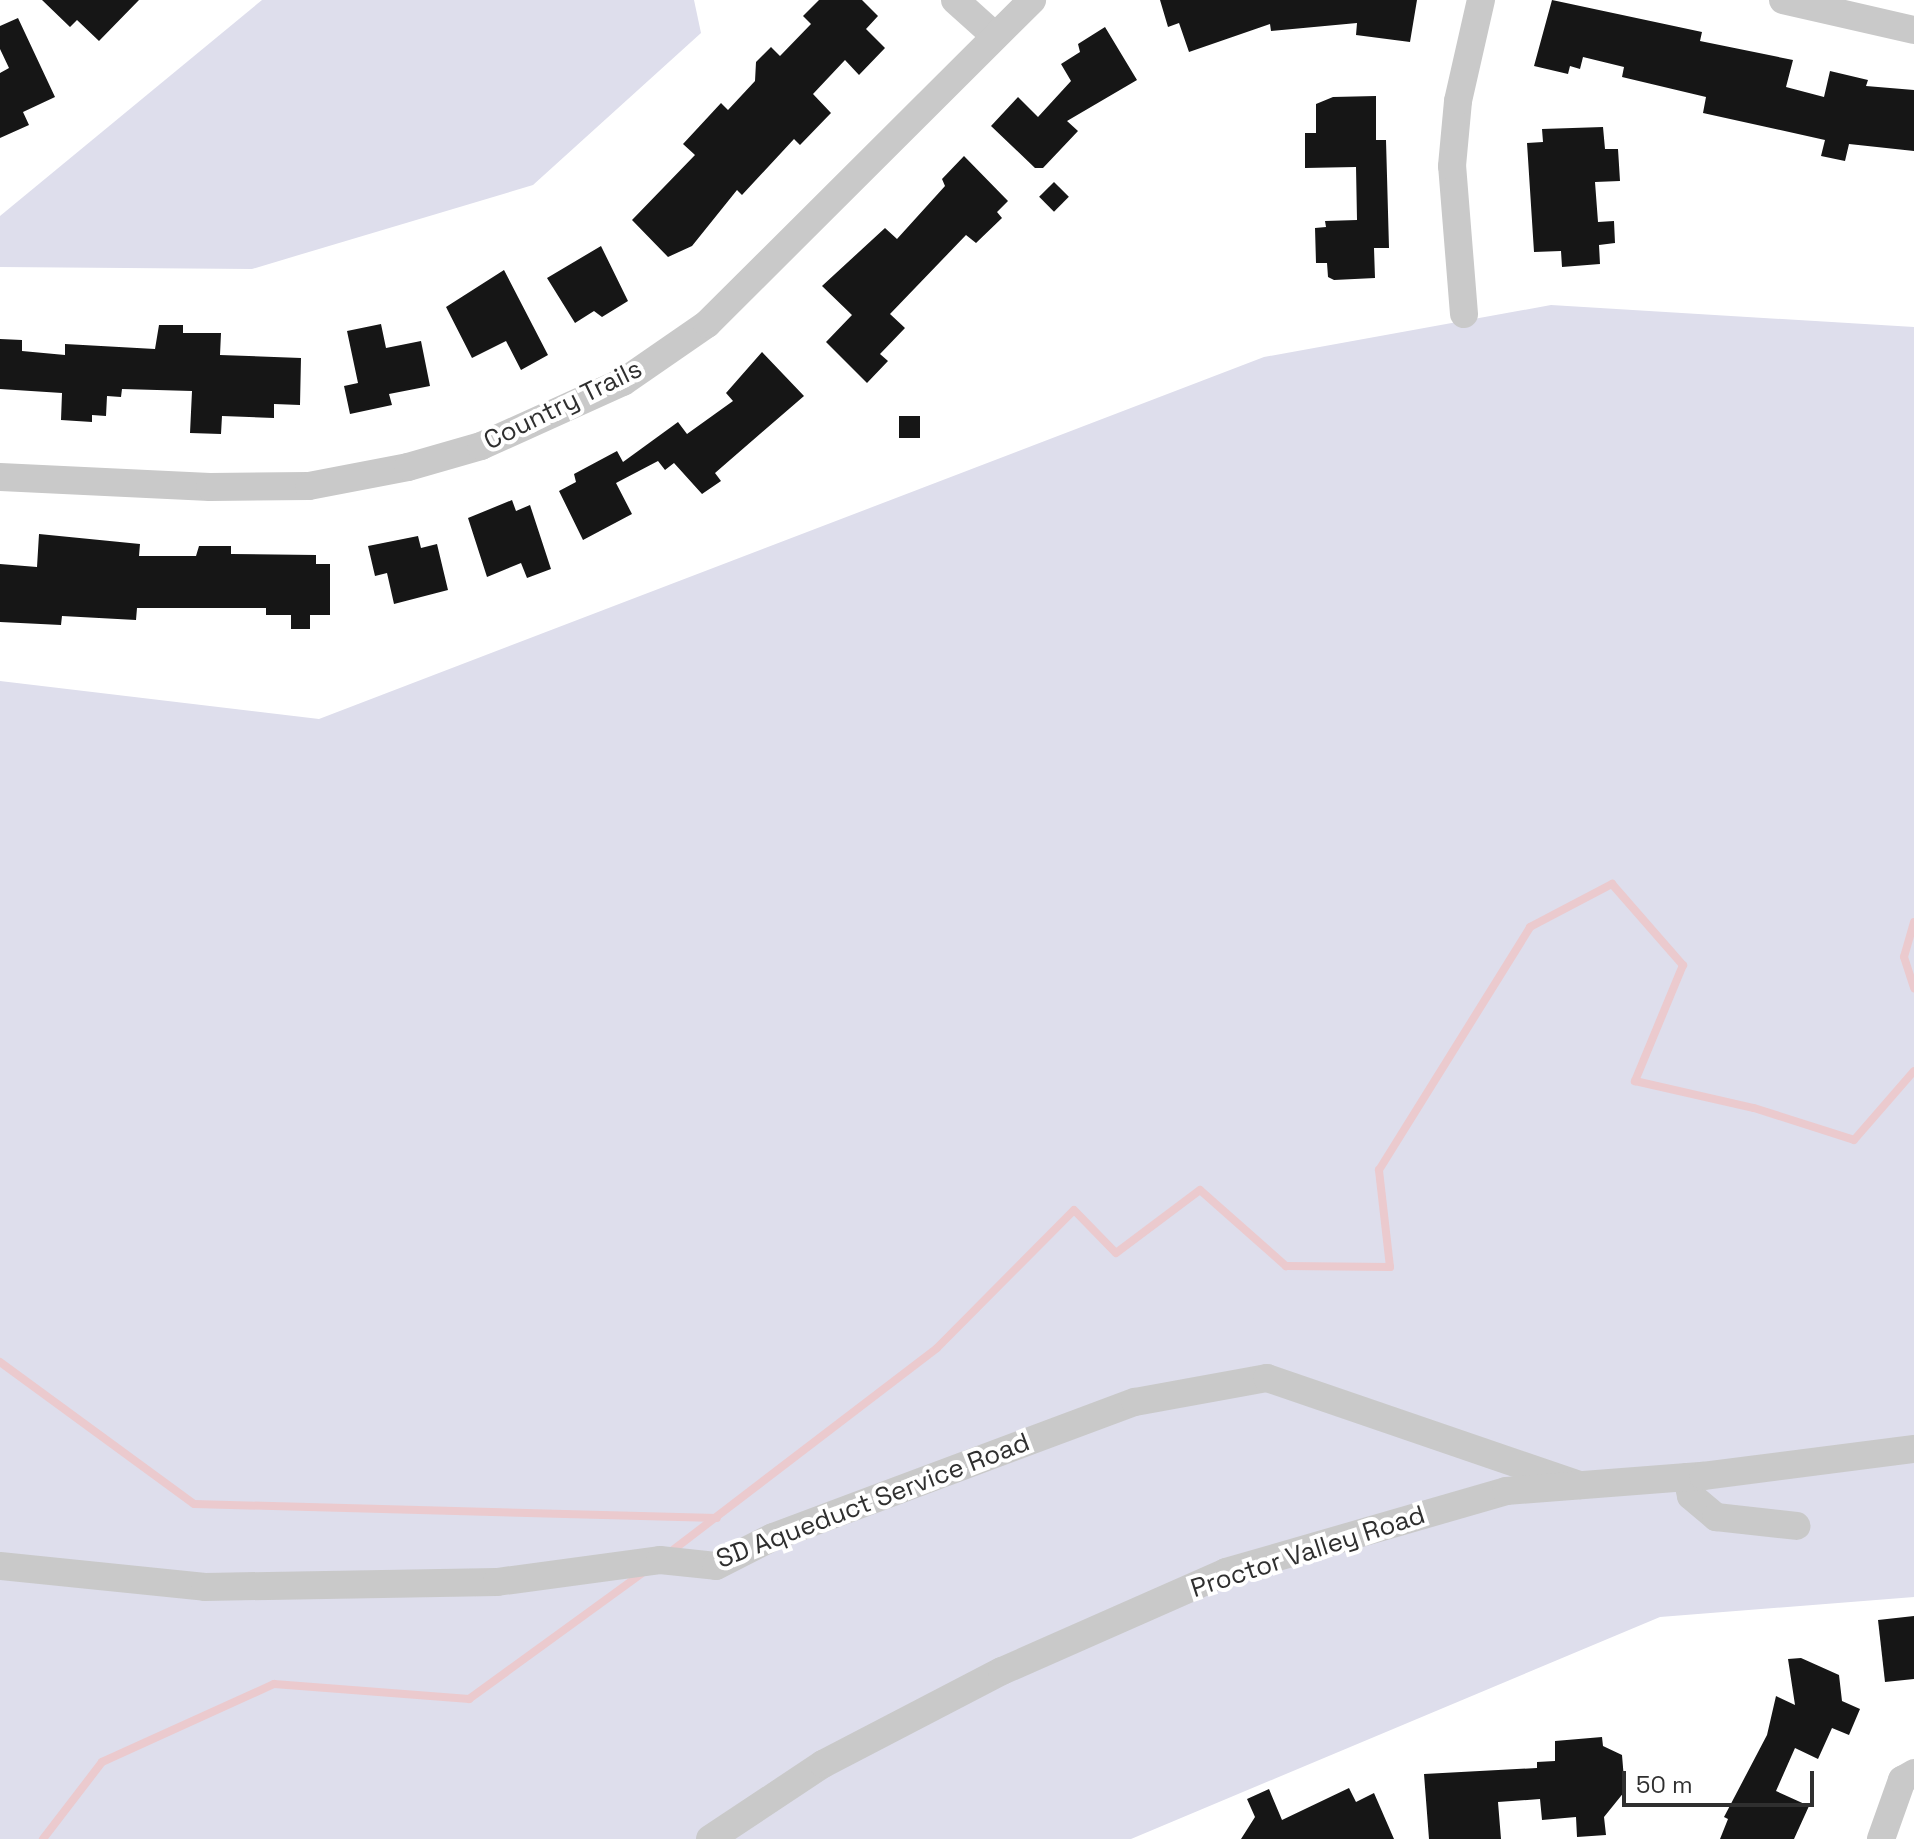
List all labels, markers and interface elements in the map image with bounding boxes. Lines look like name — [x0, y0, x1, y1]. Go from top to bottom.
street label: Country Trails — [479, 353, 647, 457]
street label: SD Aqueduct Service Road — [712, 1427, 1034, 1575]
street label: Proctor Valley Road — [1187, 1499, 1429, 1605]
scale bar — [1626, 1755, 1818, 1805]
text: 50 m — [1636, 1769, 1693, 1800]

